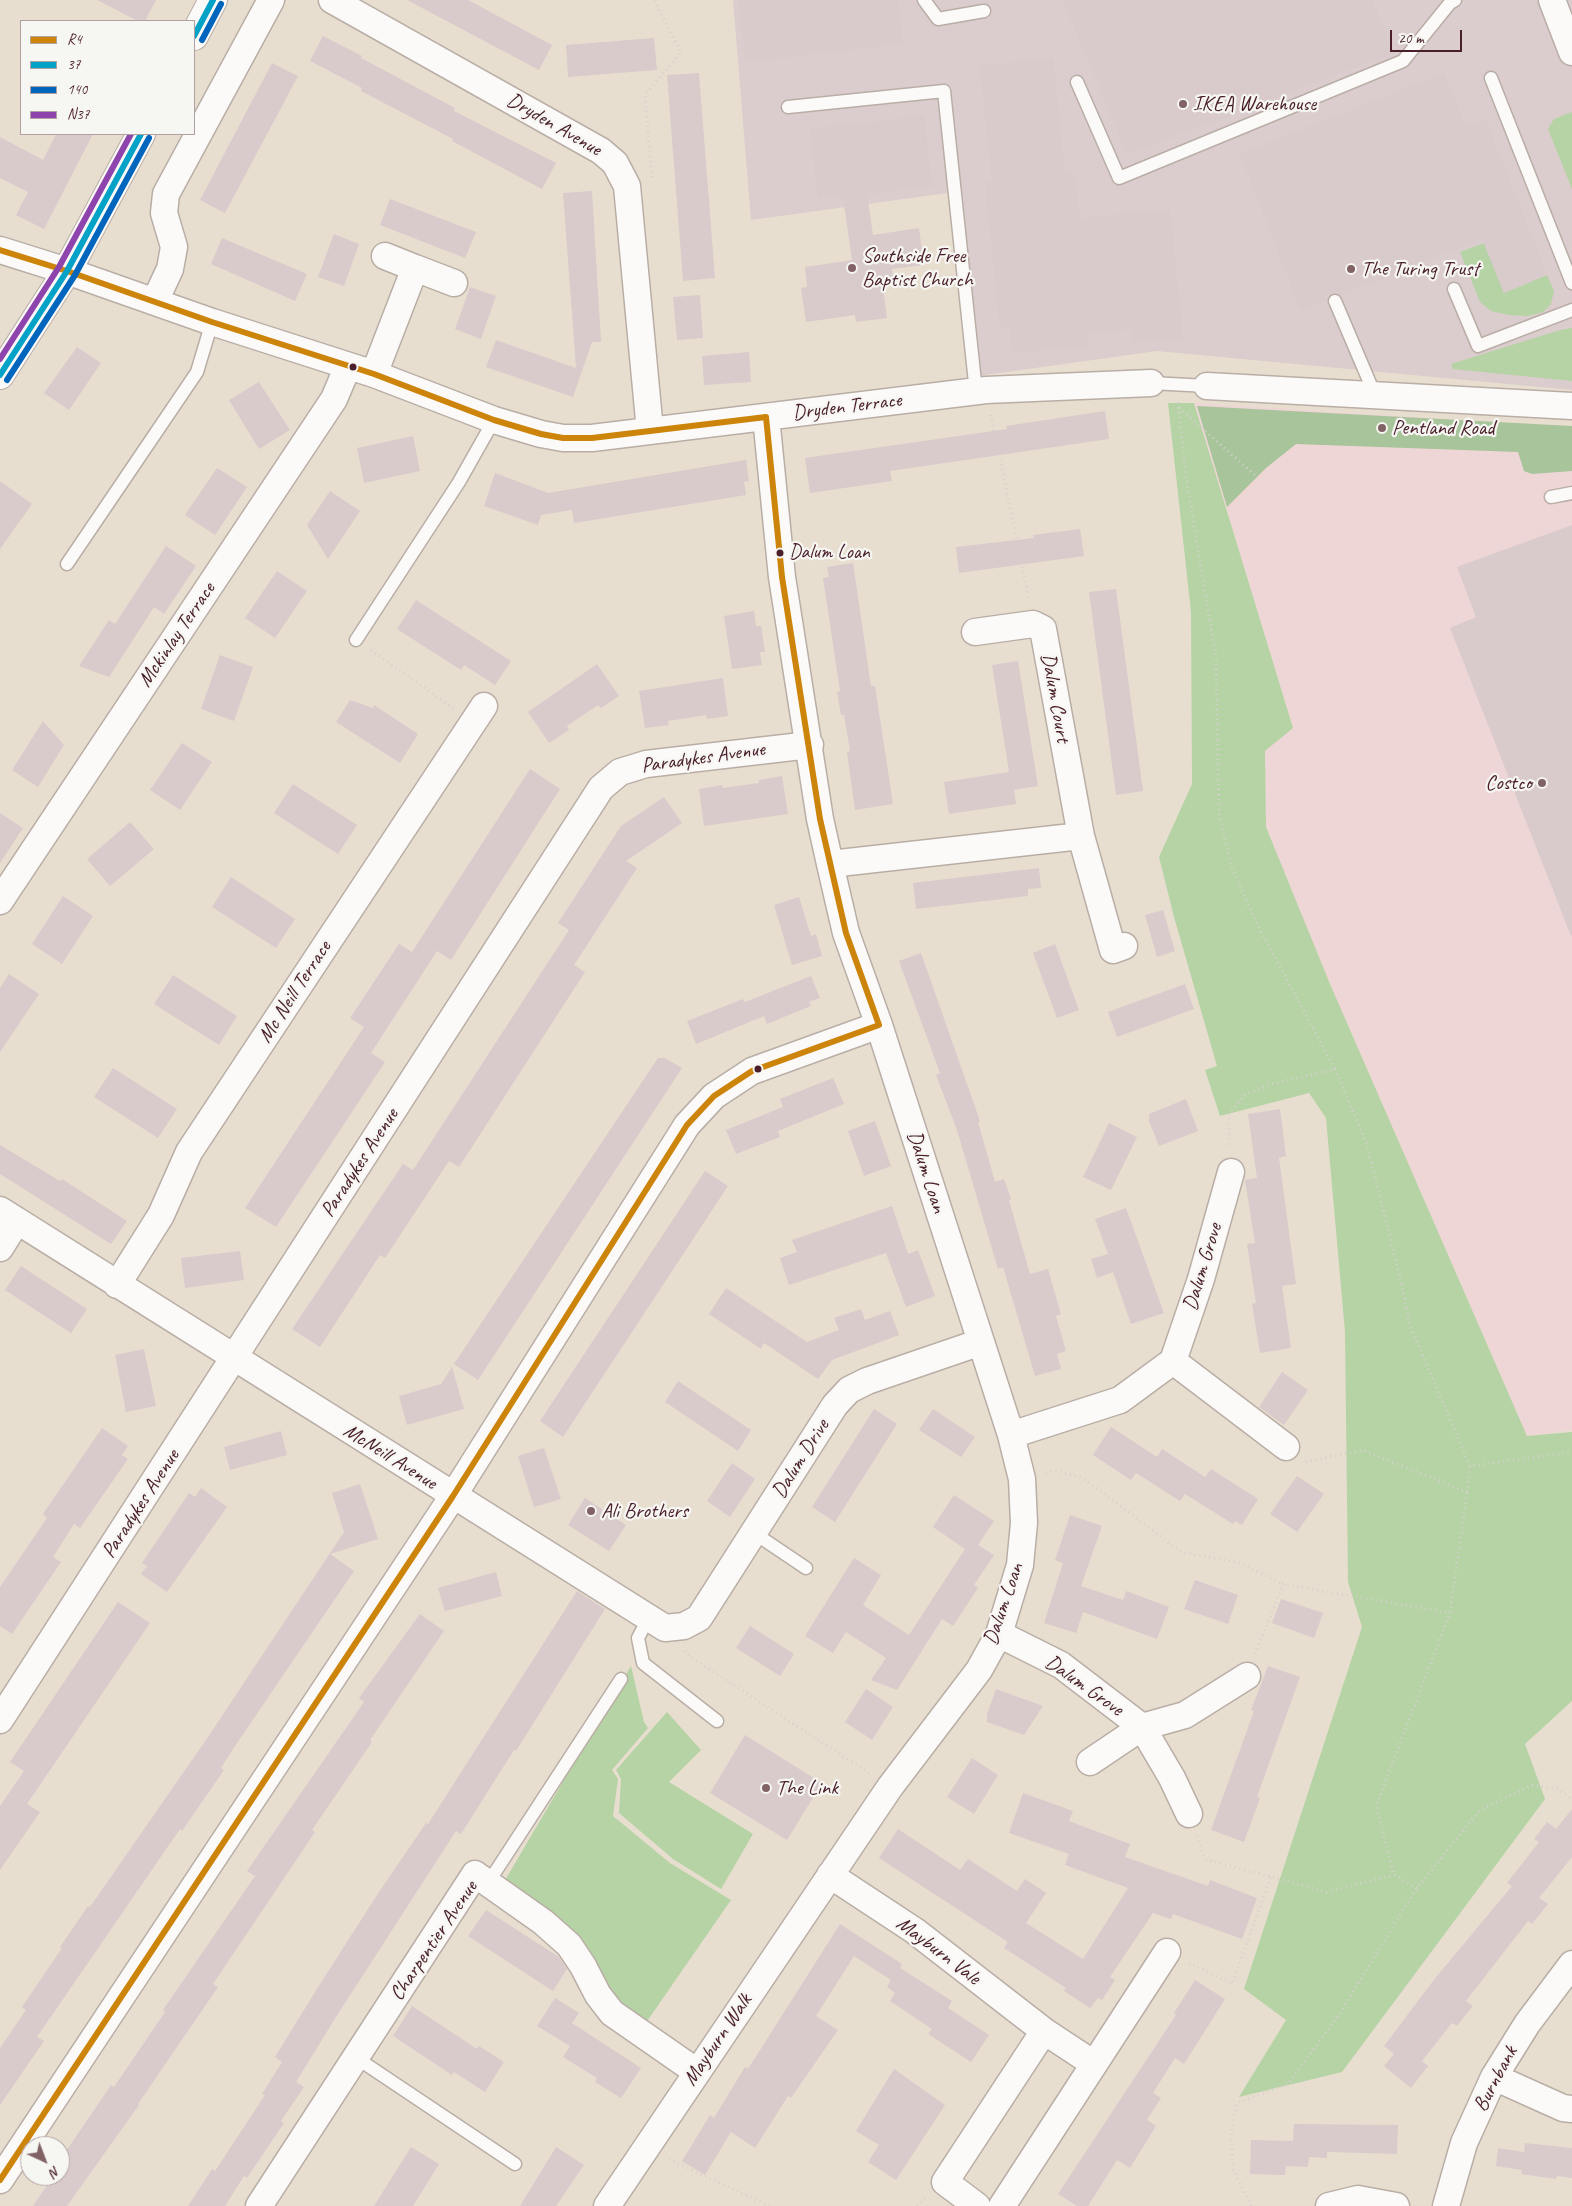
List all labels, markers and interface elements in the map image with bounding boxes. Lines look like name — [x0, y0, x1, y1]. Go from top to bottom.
legend — [20, 20, 195, 135]
scale bar — [1392, 20, 1464, 52]
text: 20 m — [1398, 29, 1424, 48]
text: R4 — [67, 30, 82, 49]
text: 37 — [67, 55, 81, 74]
text: 140 — [67, 80, 87, 99]
street label: Dryden Avenue — [502, 88, 606, 162]
place label: IKEA Warehouse — [1193, 91, 1316, 117]
marker: IKEA Warehouse — [1177, 98, 1189, 110]
text: N37 — [67, 105, 90, 124]
place label: Southside Free Baptist Church — [862, 243, 973, 293]
place label: The Turing Trust — [1361, 256, 1479, 282]
marker: Southside Free Baptist Church — [846, 262, 858, 274]
marker: The Turing Trust — [1345, 263, 1357, 275]
unlabelled marker — [348, 362, 358, 372]
street label: Dryden Terrace — [791, 388, 903, 426]
place label: Pentland Road — [1392, 415, 1494, 441]
marker: Pentland Road — [1376, 422, 1388, 434]
place label: Dalum Loan — [789, 541, 870, 565]
marker: Dalum Loan — [775, 548, 785, 558]
street label: Mckinlay Terrace — [133, 578, 221, 692]
street label: Dalum Court — [1035, 651, 1075, 745]
street label: Paradykes Avenue — [640, 737, 766, 779]
place label: Costco — [1485, 770, 1532, 796]
marker: Costco — [1536, 777, 1548, 789]
street label: Mc Neill Terrace — [253, 936, 337, 1048]
unlabelled marker — [753, 1064, 763, 1074]
street label: Paradykes Avenue — [316, 1104, 404, 1222]
street label: Dalum Loan — [901, 1128, 951, 1216]
street label: Dalum Grove — [1178, 1221, 1228, 1313]
street label: Dalum Drive — [767, 1415, 835, 1503]
street label: McNeill Avenue — [339, 1418, 441, 1496]
street label: Paradykes Avenue — [97, 1445, 185, 1563]
place label: Ali Brothers — [601, 1498, 688, 1524]
marker: Ali Brothers — [585, 1505, 597, 1517]
street label: Dalum Loan — [978, 1560, 1030, 1648]
street label: Dalum Grove — [1040, 1650, 1128, 1722]
place label: The Link — [776, 1775, 838, 1801]
marker: The Link — [760, 1782, 772, 1794]
street label: Charpentier Avenue — [385, 1876, 483, 2006]
street label: Mayburn Vale — [891, 1911, 985, 1991]
street label: Mayburn Walk — [678, 1989, 758, 2091]
street label: Burnbank — [1468, 2042, 1524, 2116]
north arrow — [20, 2136, 70, 2186]
text: N — [46, 2162, 64, 2181]

